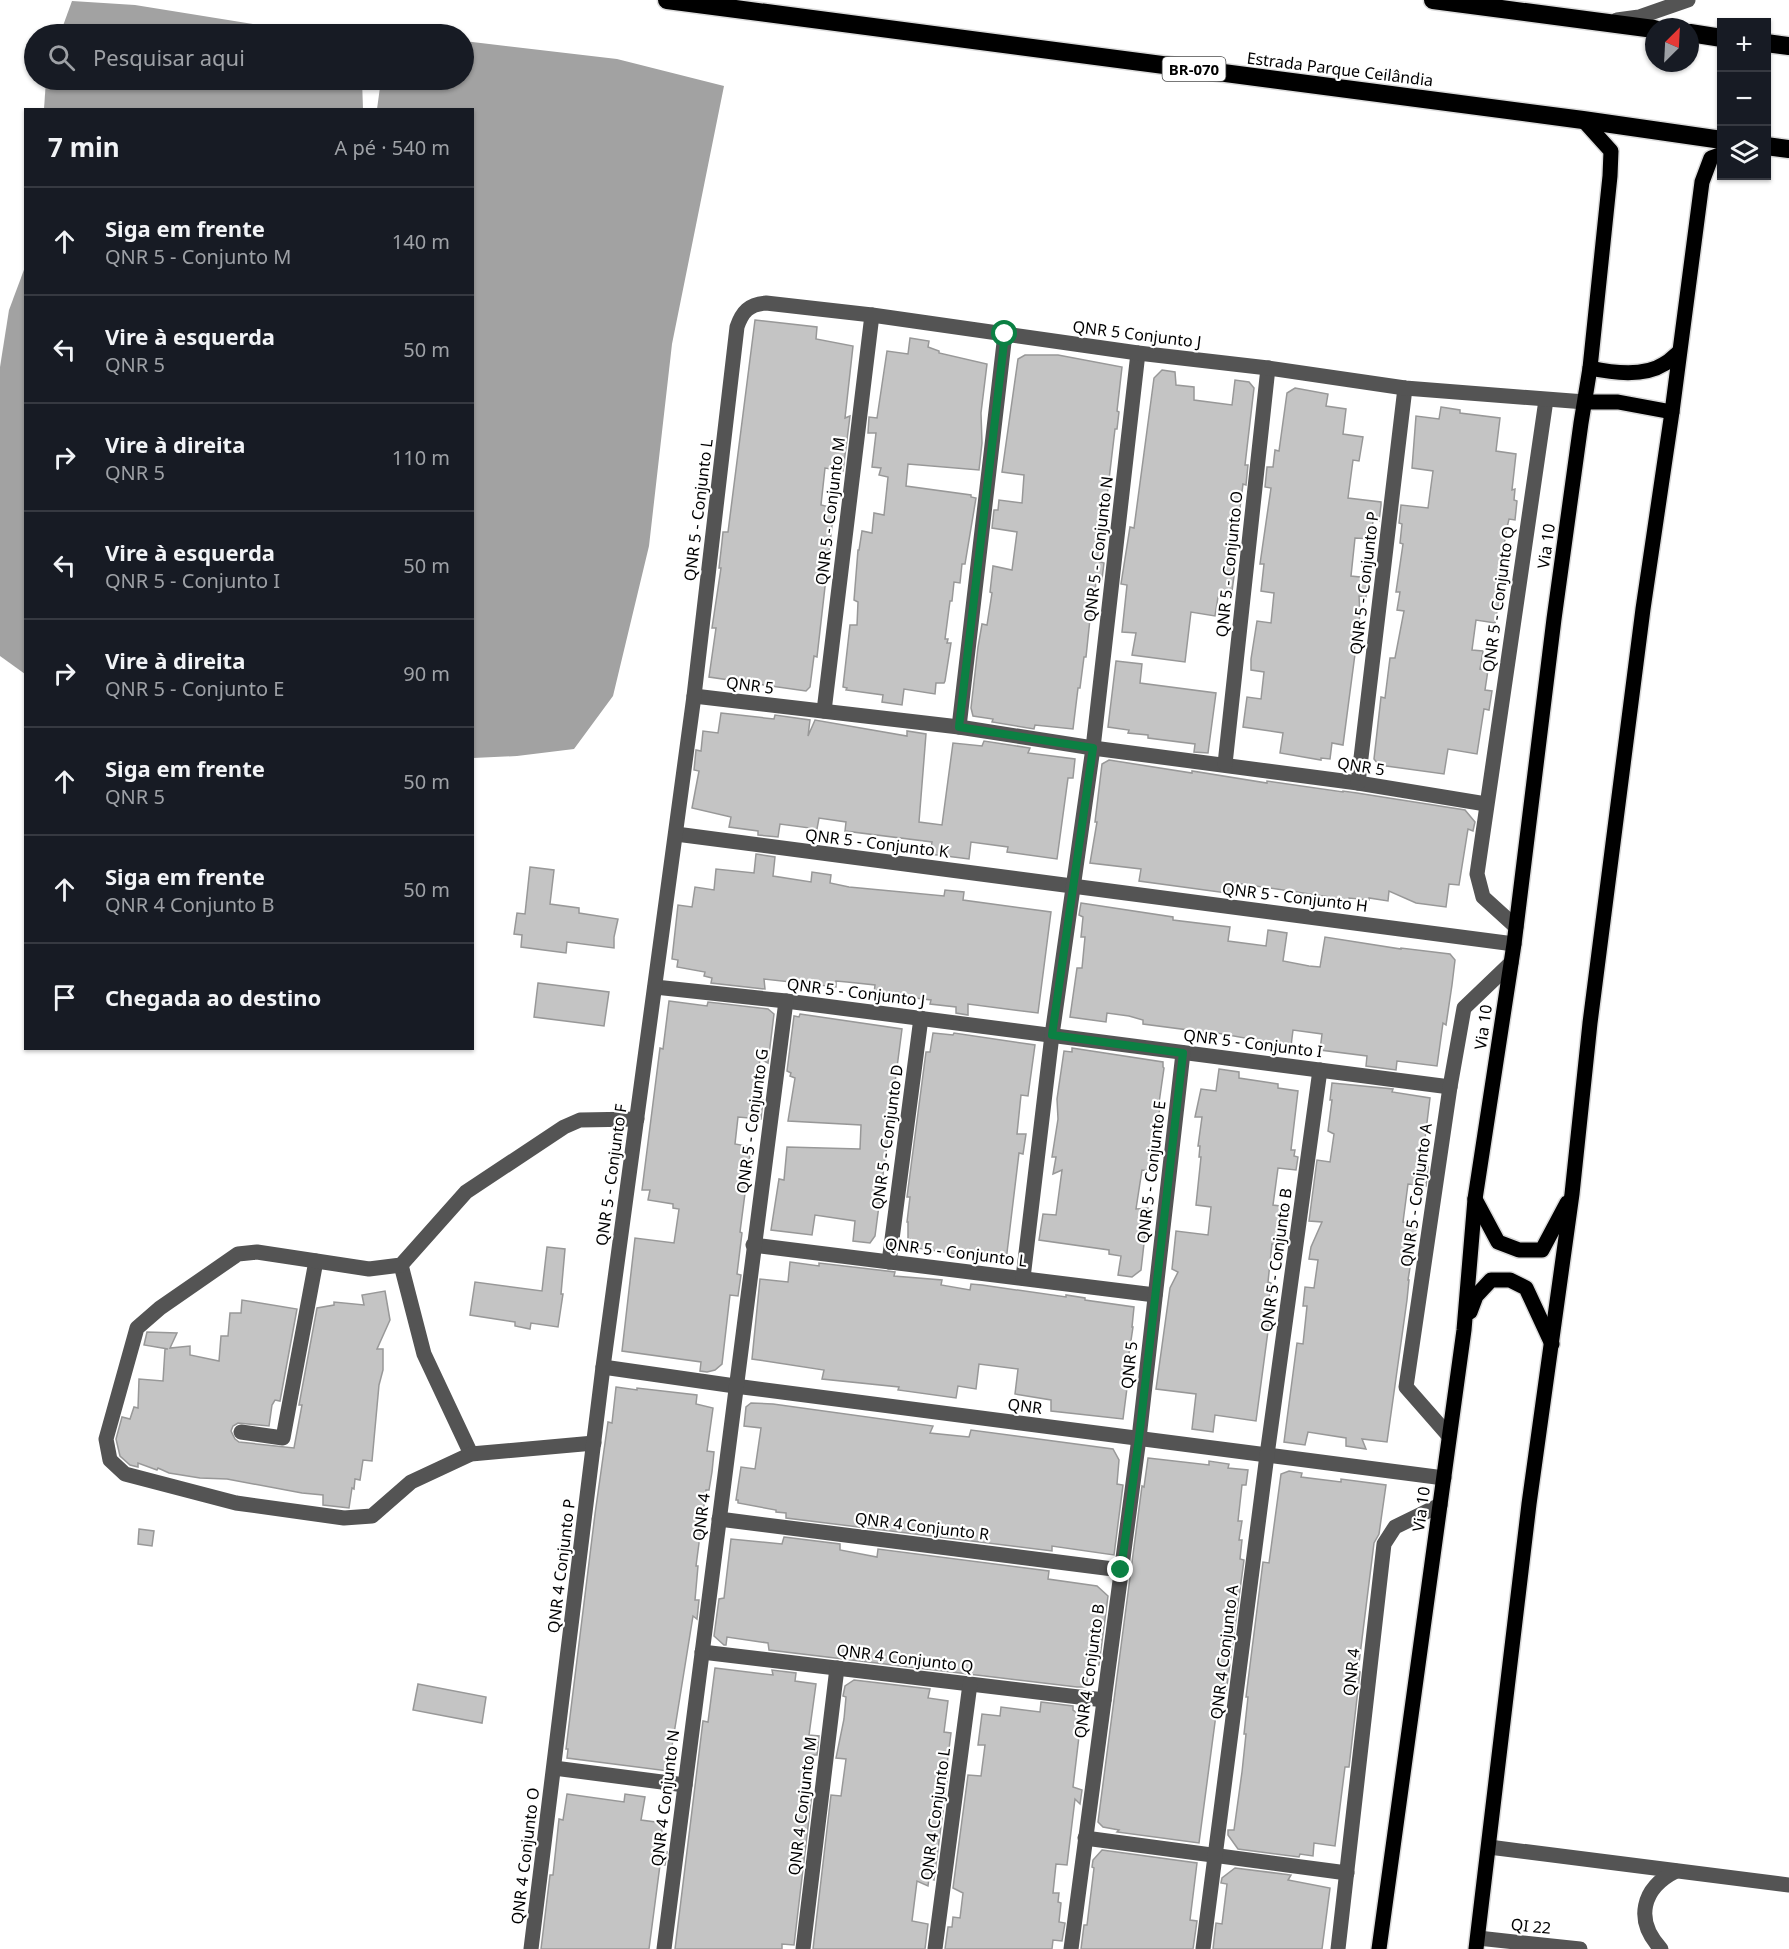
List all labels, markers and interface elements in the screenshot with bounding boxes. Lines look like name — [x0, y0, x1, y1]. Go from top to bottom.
north arrow — [1645, 18, 1699, 72]
map controls — [1717, 18, 1771, 180]
button: + — [1717, 18, 1771, 72]
search box — [24, 24, 474, 90]
icon: search — [45, 41, 78, 74]
text: Pesquisar aqui — [93, 42, 245, 72]
street label: Estrada Parque Ceilândia — [1246, 47, 1434, 91]
road number: BR-070 — [1162, 57, 1226, 81]
button: − — [1717, 72, 1771, 126]
button: layers — [1717, 126, 1771, 180]
text: 7 min — [48, 129, 120, 165]
text: A pé · 540 m — [334, 134, 450, 161]
text: Siga em frente — [105, 213, 265, 243]
icon: ahead — [48, 225, 81, 258]
text: 140 m — [392, 228, 450, 255]
text: QNR 5 - Conjunto M — [105, 243, 291, 270]
street label: QNR 5 Conjunto J — [1071, 315, 1203, 353]
route start — [991, 320, 1017, 346]
text: Vire à esquerda — [105, 321, 275, 351]
icon: left — [48, 333, 81, 366]
text: 50 m — [403, 336, 450, 363]
text: QNR 5 — [105, 351, 165, 378]
text: Vire à direita — [105, 429, 245, 459]
street label: QNR 5 - Conjunto M — [810, 436, 850, 586]
street label: QNR 5 - Conjunto L — [678, 438, 718, 582]
icon: right — [48, 441, 81, 474]
text: 110 m — [392, 444, 450, 471]
text: QNR 5 — [105, 459, 165, 486]
street label: QNR 5 - Conjunto N — [1078, 475, 1118, 623]
street label: QNR 5 - Conjunto O — [1210, 490, 1248, 638]
street label: QNR 5 - Conjunto P — [1344, 510, 1384, 656]
street label: Via 10 — [1532, 522, 1560, 570]
street label: QNR 5 - Conjunto Q — [1477, 525, 1519, 673]
text: Vire à esquerda — [105, 537, 275, 567]
icon: left — [48, 549, 81, 582]
text: 50 m — [403, 552, 450, 579]
text: QNR 5 - Conjunto I — [105, 567, 280, 594]
text: Vire à direita — [105, 645, 245, 675]
icon: right — [48, 657, 81, 690]
text: 90 m — [403, 660, 450, 687]
street label: QNR 5 — [725, 671, 775, 699]
text: QNR 5 - Conjunto E — [105, 675, 284, 702]
street label: QNR 5 — [1336, 751, 1386, 781]
text: Siga em frente — [105, 753, 265, 783]
icon: ahead — [48, 765, 81, 798]
text: 50 m — [403, 768, 450, 795]
text: QNR 5 — [105, 783, 165, 810]
street label: QNR 5 - Conjunto K — [804, 823, 950, 863]
text: Siga em frente — [105, 861, 265, 891]
icon: ahead — [48, 873, 81, 906]
text: 50 m — [403, 876, 450, 903]
street label: QNR 5 - Conjunto H — [1221, 877, 1369, 917]
text: QNR 4 Conjunto B — [105, 891, 275, 918]
street label: QNR 5 - Conjunto J — [786, 973, 926, 1011]
icon: arrive — [48, 981, 81, 1014]
text: Chegada ao destino — [105, 982, 321, 1012]
street label: Via 10 — [1469, 1003, 1497, 1051]
street label: QNR 5 - Conjunto I — [1182, 1024, 1324, 1062]
street label: QNR 5 - Conjunto G — [731, 1047, 773, 1195]
street label: QNR 5 - Conjunto D — [866, 1063, 908, 1211]
street label: QNR 5 - Conjunto E — [1131, 1099, 1171, 1245]
street label: QNR 5 - Conjunto F — [590, 1103, 632, 1247]
street label: QNR 5 - Conjunto A — [1395, 1121, 1437, 1268]
street label: QNR 5 - Conjunto B — [1255, 1187, 1297, 1333]
street label: QNR 5 - Conjunto L — [884, 1232, 1028, 1272]
street label: QNR 5 — [1116, 1340, 1142, 1390]
street label: QNR — [1006, 1393, 1044, 1419]
street label: Via 10 — [1407, 1485, 1435, 1533]
street label: QNR 4 — [687, 1492, 715, 1542]
street label: QNR 4 Conjunto P — [542, 1498, 580, 1634]
street label: QNR 4 Conjunto R — [854, 1507, 990, 1545]
route end — [1107, 1556, 1133, 1582]
street label: QNR 4 Conjunto A — [1205, 1583, 1243, 1721]
street label: QNR 4 Conjunto B — [1069, 1602, 1109, 1740]
street label: QNR 4 Conjunto Q — [835, 1639, 975, 1677]
street label: QNR 4 — [1338, 1647, 1364, 1697]
street label: QNR 4 Conjunto N — [646, 1728, 684, 1868]
street label: QNR 4 Conjunto M — [783, 1735, 821, 1877]
street label: QNR 4 Conjunto L — [915, 1746, 955, 1882]
street label: QNR 4 Conjunto O — [506, 1786, 544, 1926]
street label: QI 22 — [1510, 1913, 1552, 1939]

